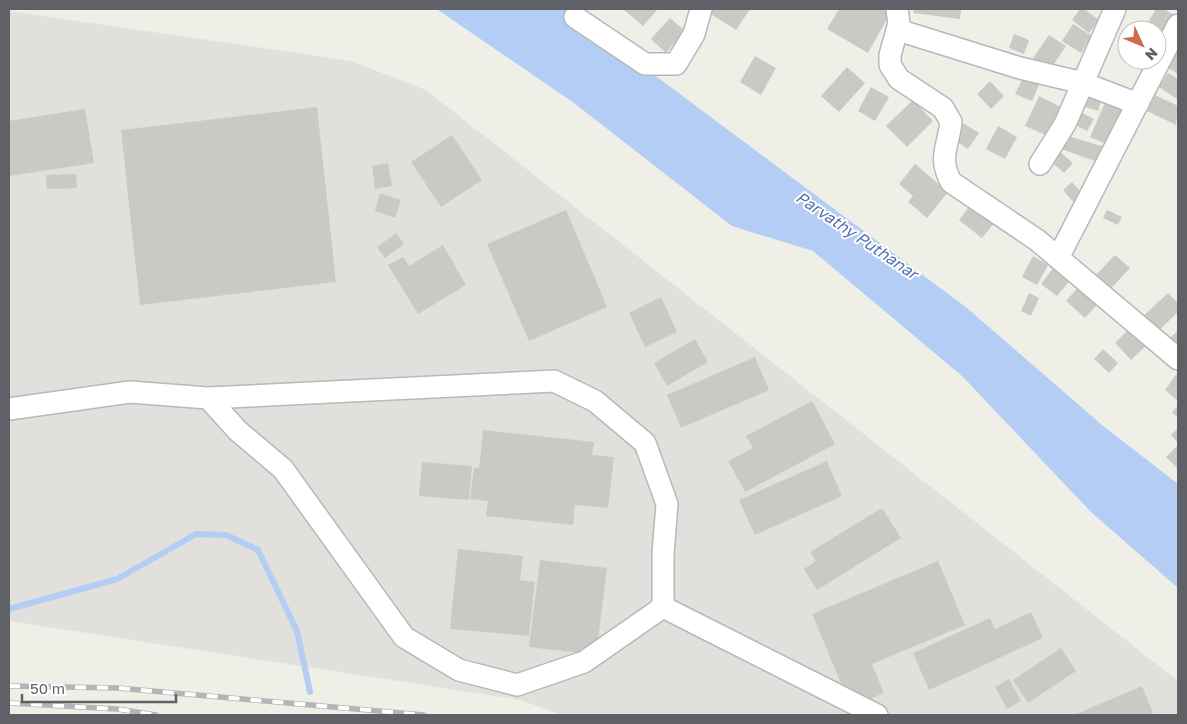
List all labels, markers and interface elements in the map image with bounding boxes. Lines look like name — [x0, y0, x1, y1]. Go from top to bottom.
north arrow — [1117, 20, 1167, 70]
text: N — [1142, 45, 1162, 64]
water label: Parvathy Puthanar — [792, 187, 924, 285]
scale bar — [22, 672, 176, 704]
text: 50 m — [30, 679, 65, 697]

